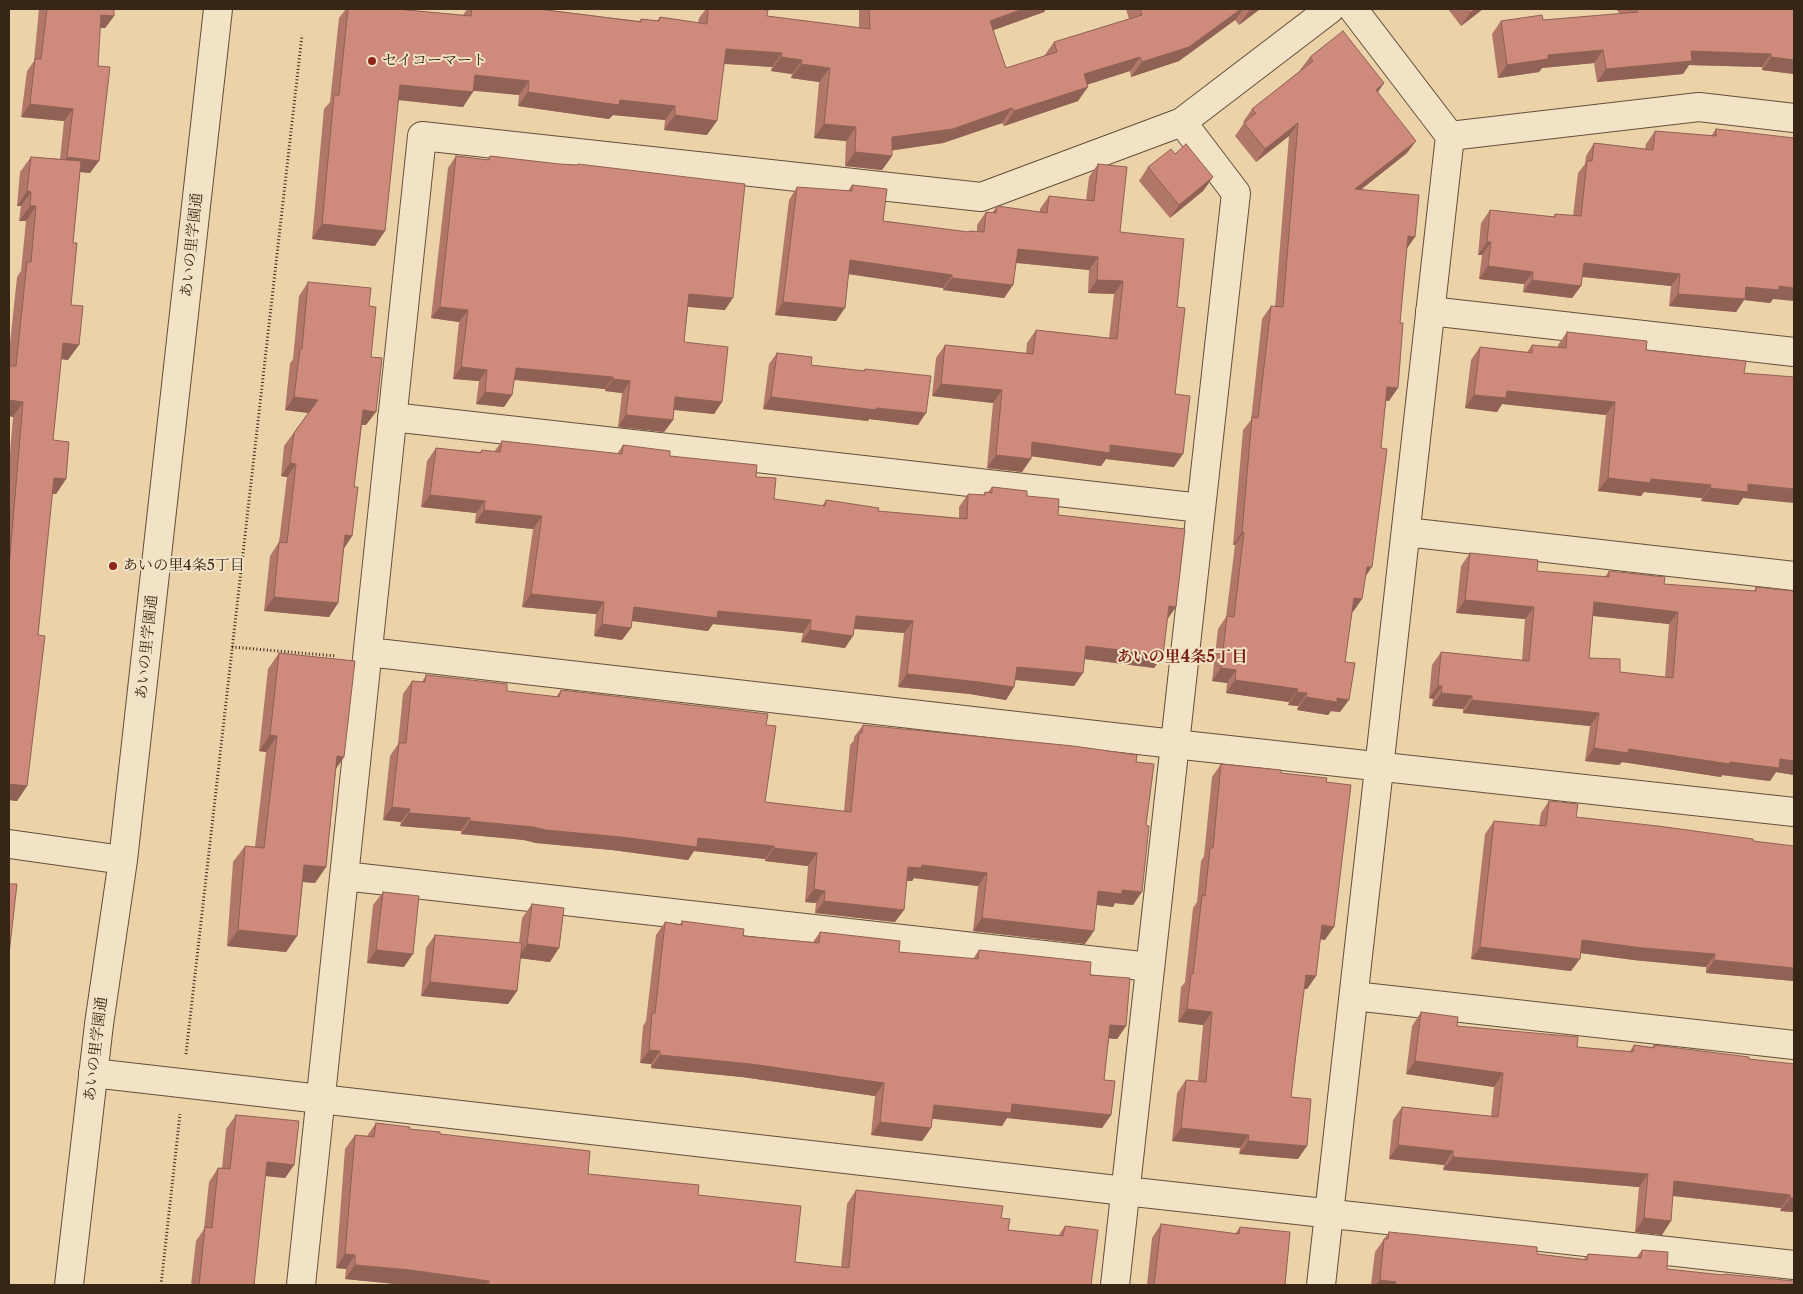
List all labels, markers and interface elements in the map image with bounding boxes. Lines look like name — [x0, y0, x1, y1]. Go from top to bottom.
place label: セイコーマート — [382, 52, 487, 70]
marker: セイコーマート — [366, 55, 378, 67]
street label: あいの里学園通 — [178, 192, 206, 298]
place label: あいの里4条5丁目 — [123, 557, 245, 575]
marker: あいの里4条5丁目 — [107, 560, 119, 572]
street label: あいの里学園通 — [133, 594, 161, 700]
district label: あいの里4条5丁目 — [1117, 647, 1247, 667]
street label: あいの里学園通 — [81, 996, 111, 1102]

